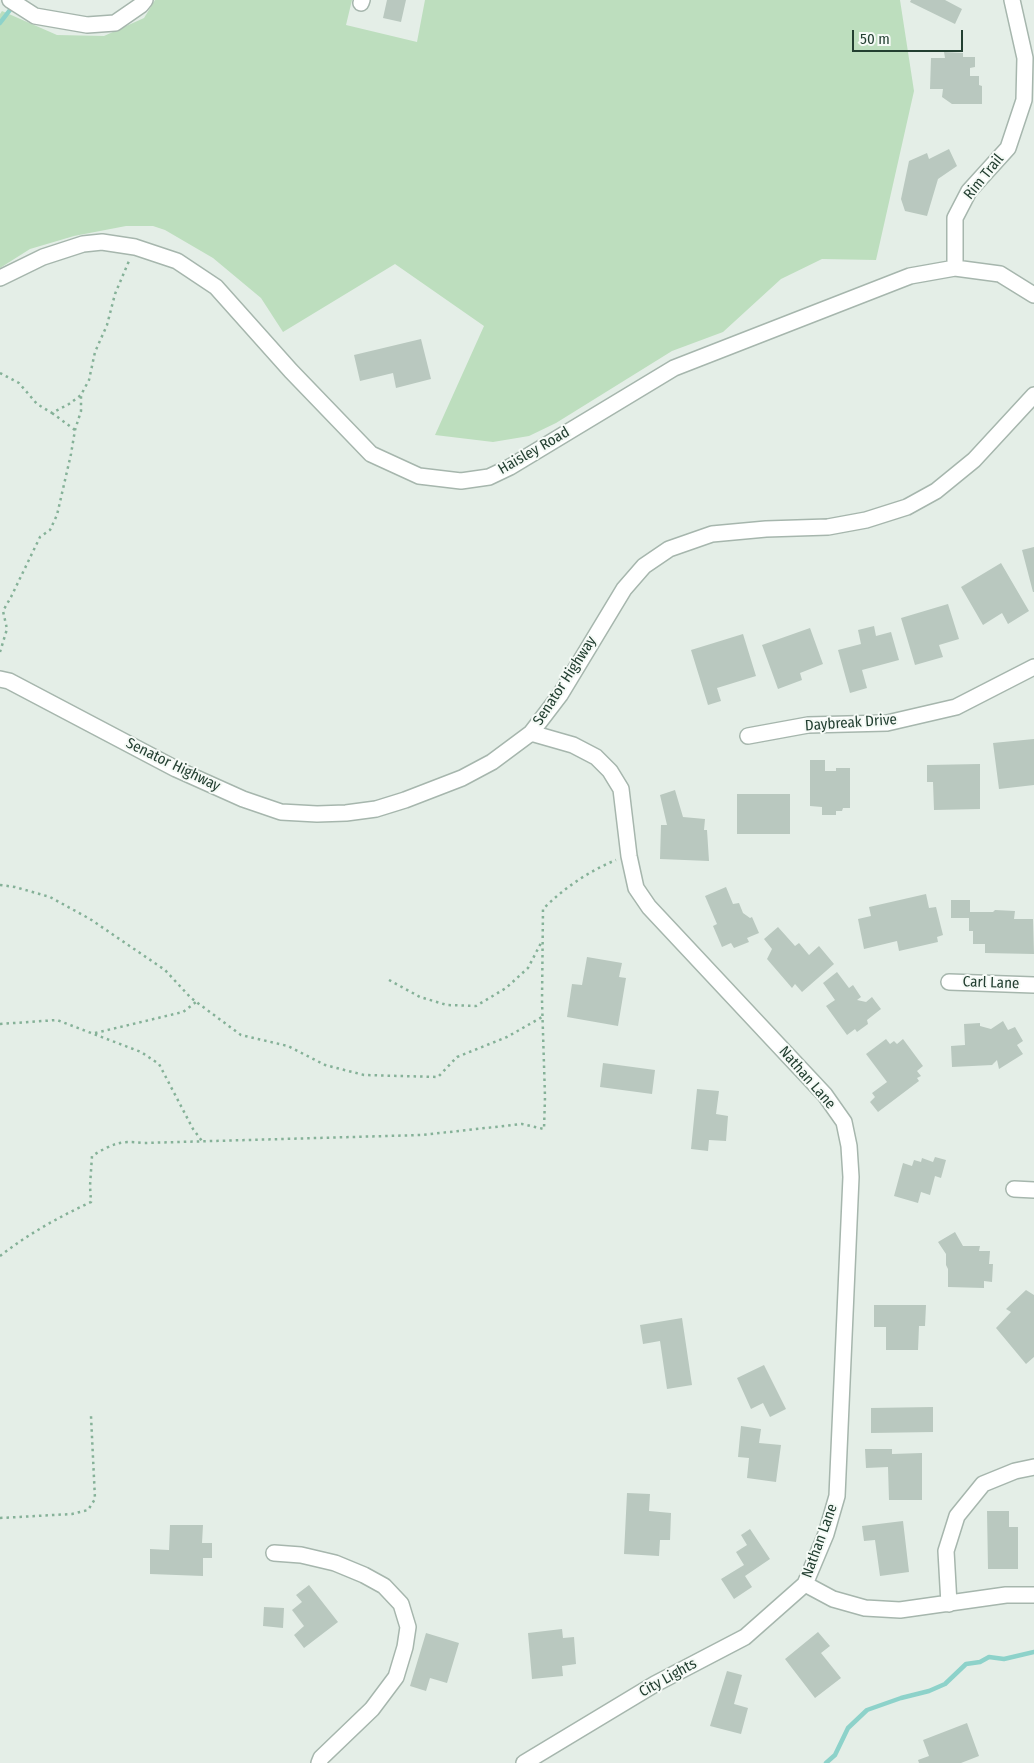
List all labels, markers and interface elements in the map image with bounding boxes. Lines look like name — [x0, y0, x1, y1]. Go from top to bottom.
scale bar — [854, 20, 965, 52]
text: 50 m — [860, 30, 890, 48]
street label: Rim Trail — [960, 151, 1008, 203]
street label: Haisley Road — [495, 423, 573, 479]
street label: Senator Highway — [529, 633, 601, 729]
street label: Daybreak Drive — [804, 711, 898, 735]
street label: Senator Highway — [123, 734, 223, 796]
street label: Carl Lane — [962, 973, 1020, 993]
street label: Nathan Lane — [775, 1043, 839, 1113]
street label: Nathan Lane — [798, 1502, 842, 1580]
street label: City Lights — [636, 1655, 700, 1701]

